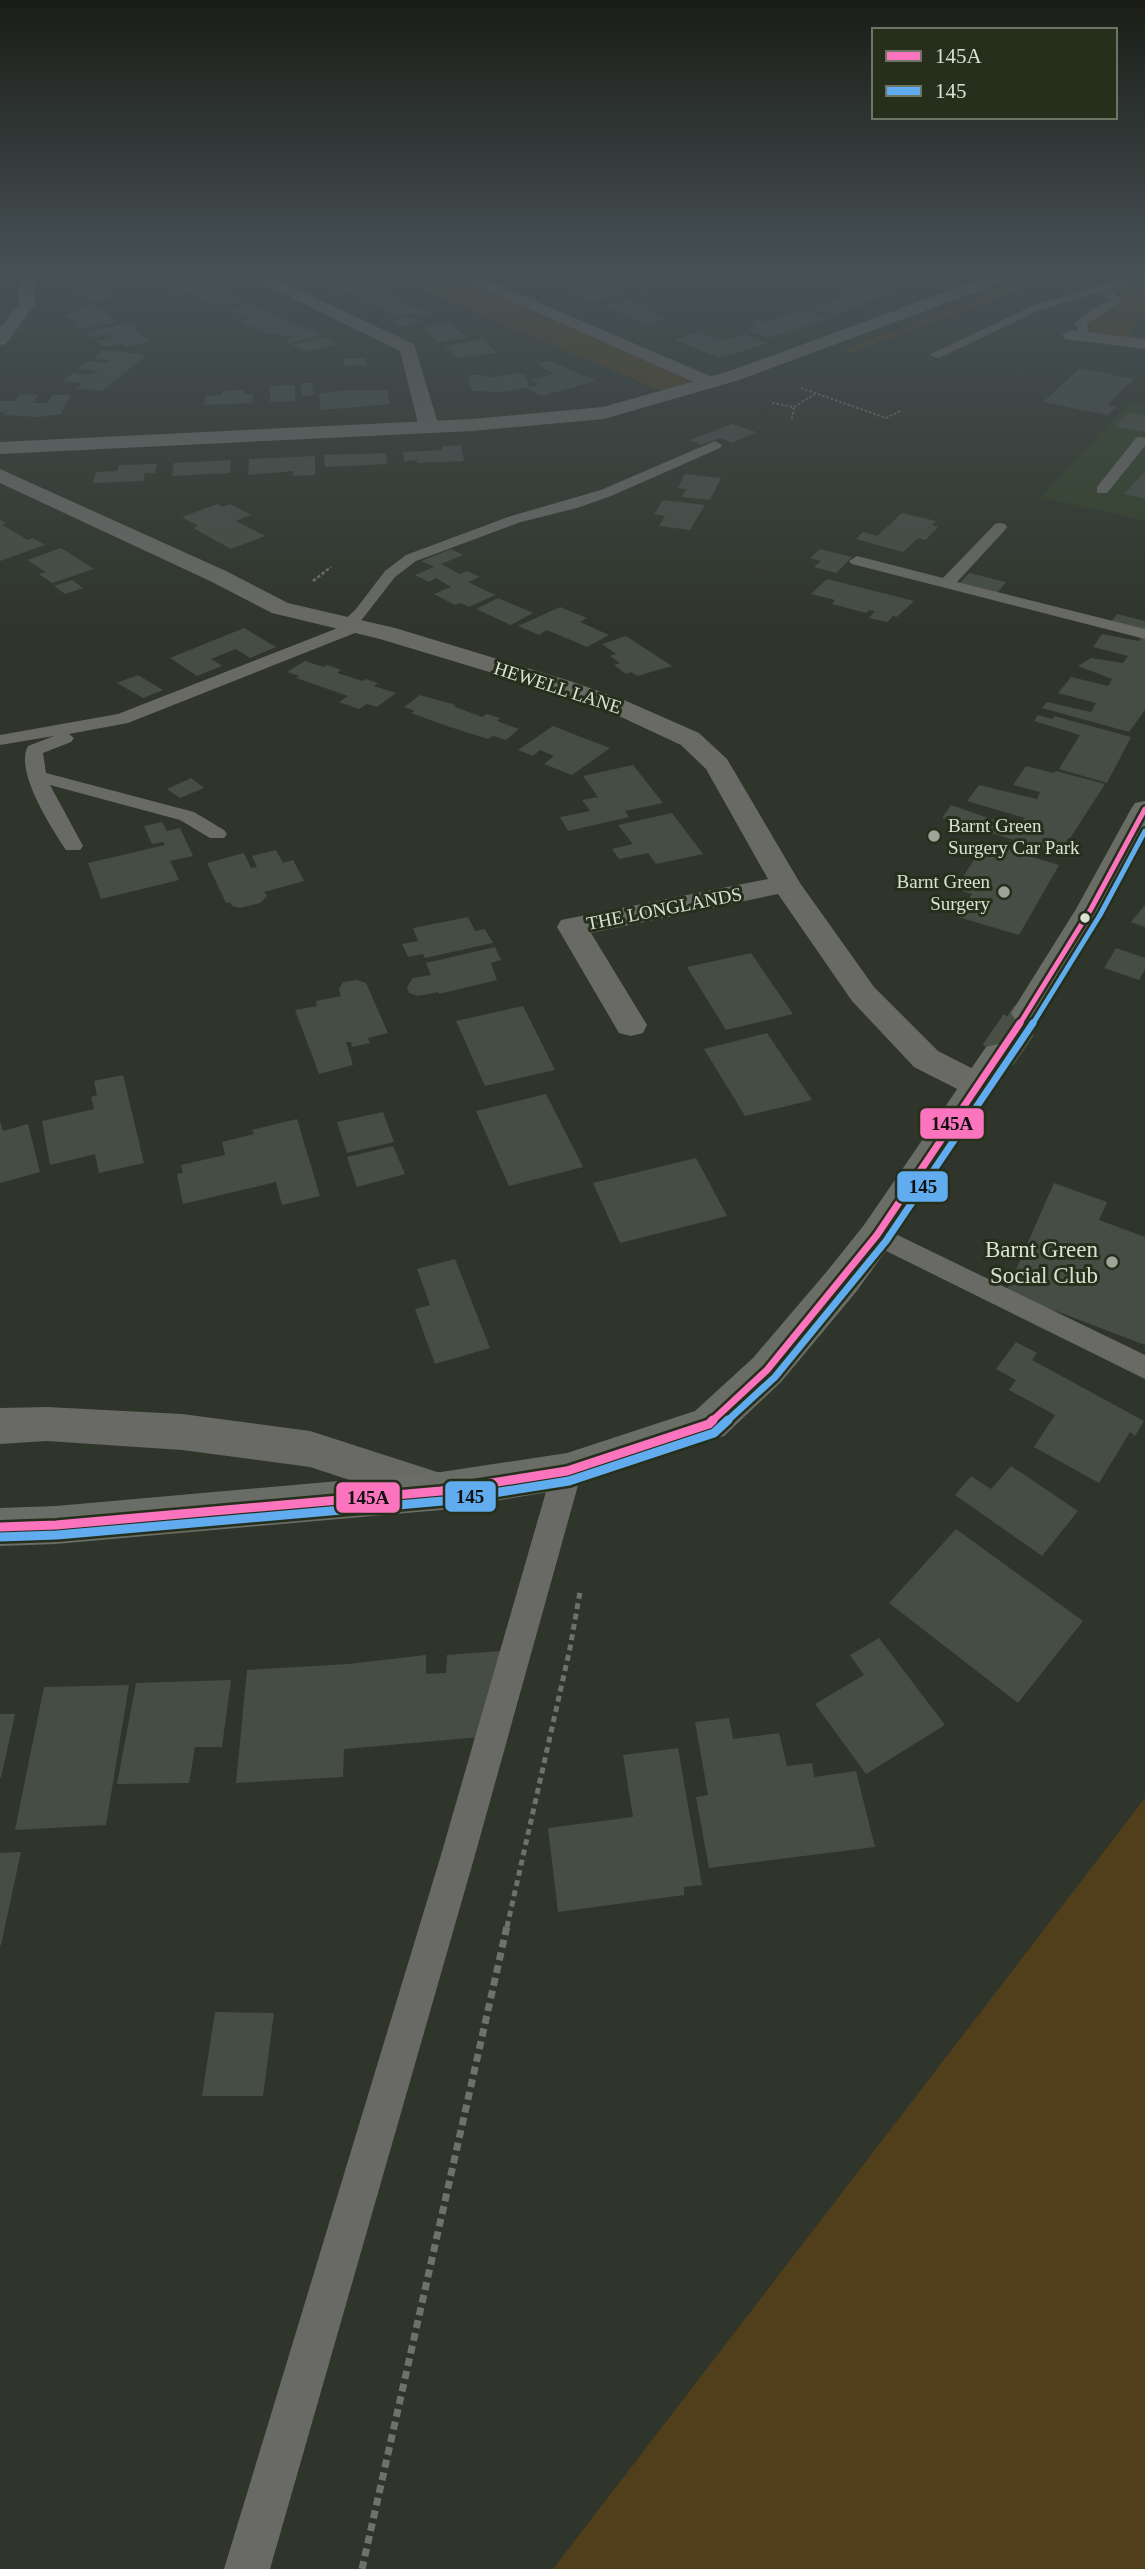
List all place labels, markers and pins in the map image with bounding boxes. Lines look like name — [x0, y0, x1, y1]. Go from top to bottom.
place label: Barnt Green Surgery Car Park — [948, 815, 1080, 858]
marker: Barnt Green Surgery Car Park — [926, 828, 942, 844]
place label: Barnt Green Surgery — [897, 871, 990, 914]
marker: Barnt Green Surgery — [996, 884, 1012, 900]
unlabelled marker — [1078, 911, 1092, 925]
place label: Barnt Green Social Club — [985, 1237, 1098, 1288]
marker: Barnt Green Social Club — [1104, 1254, 1120, 1270]

